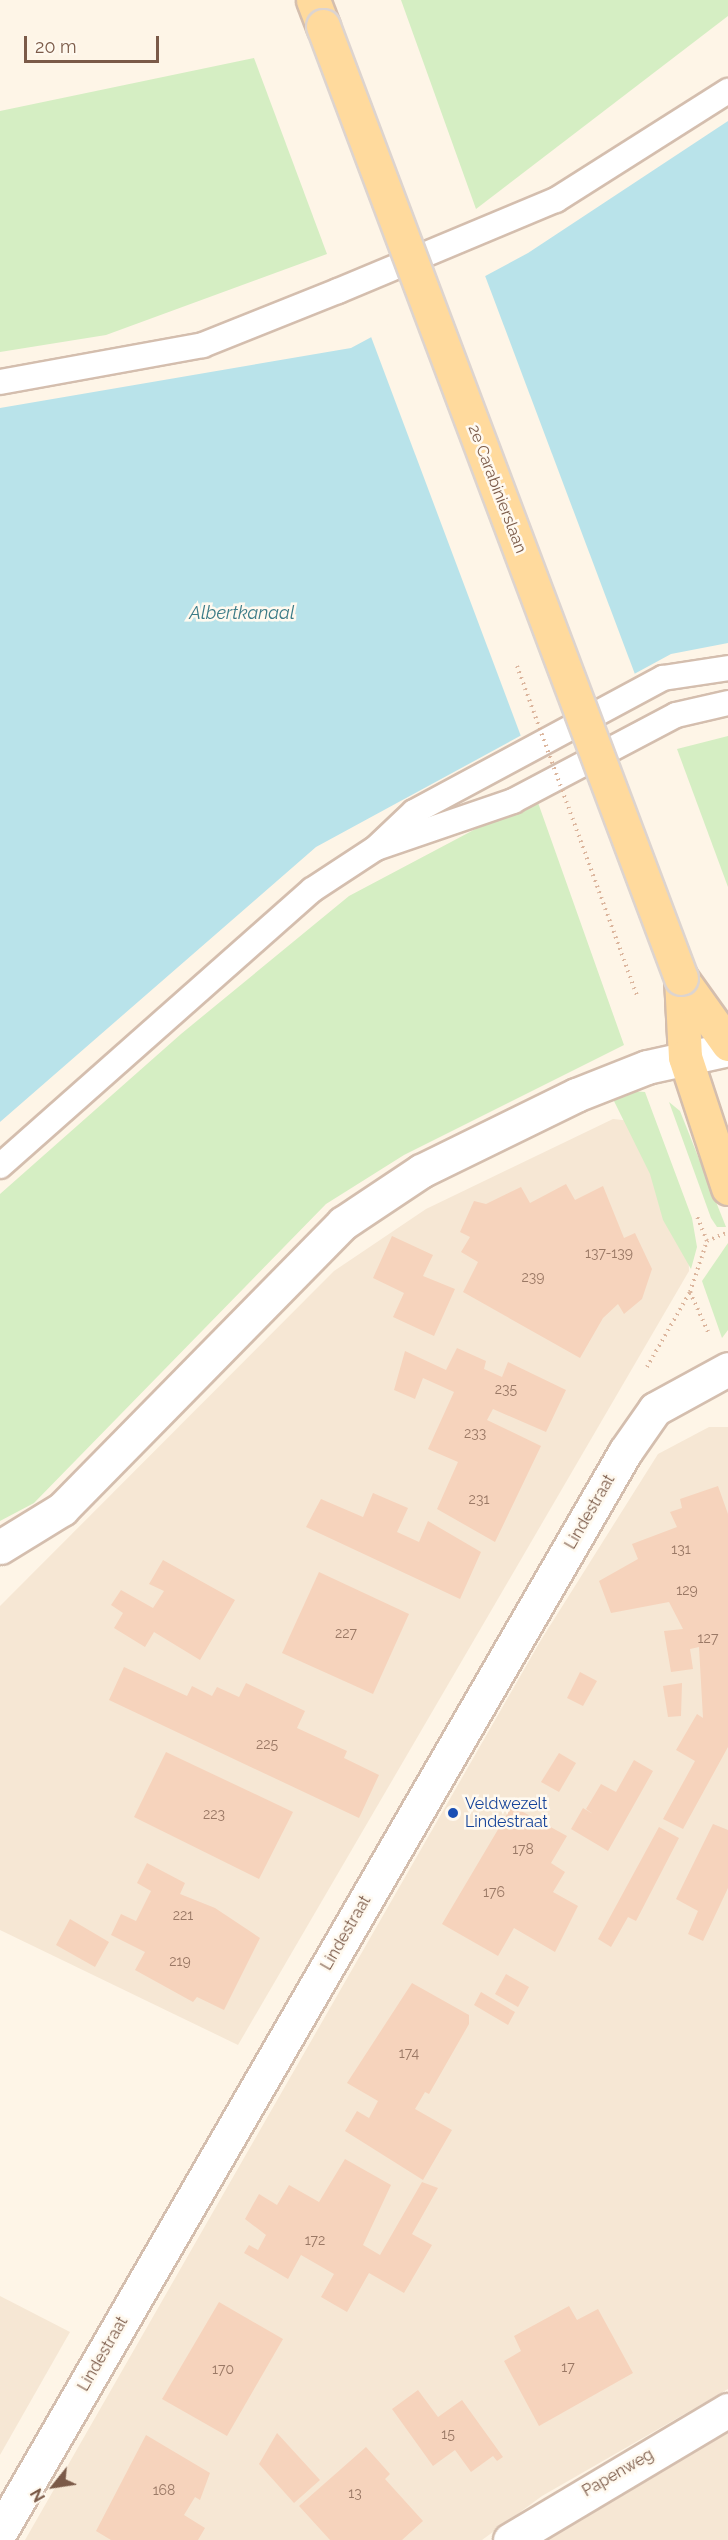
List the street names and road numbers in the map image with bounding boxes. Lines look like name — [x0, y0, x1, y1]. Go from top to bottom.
street label: 2e Carabinierslaan — [464, 422, 530, 556]
street label: Lindestraat — [561, 1471, 619, 1553]
street label: Lindestraat — [317, 1892, 375, 1974]
street label: Lindestraat — [74, 2313, 132, 2395]
street label: Papenweg — [579, 2445, 657, 2501]

